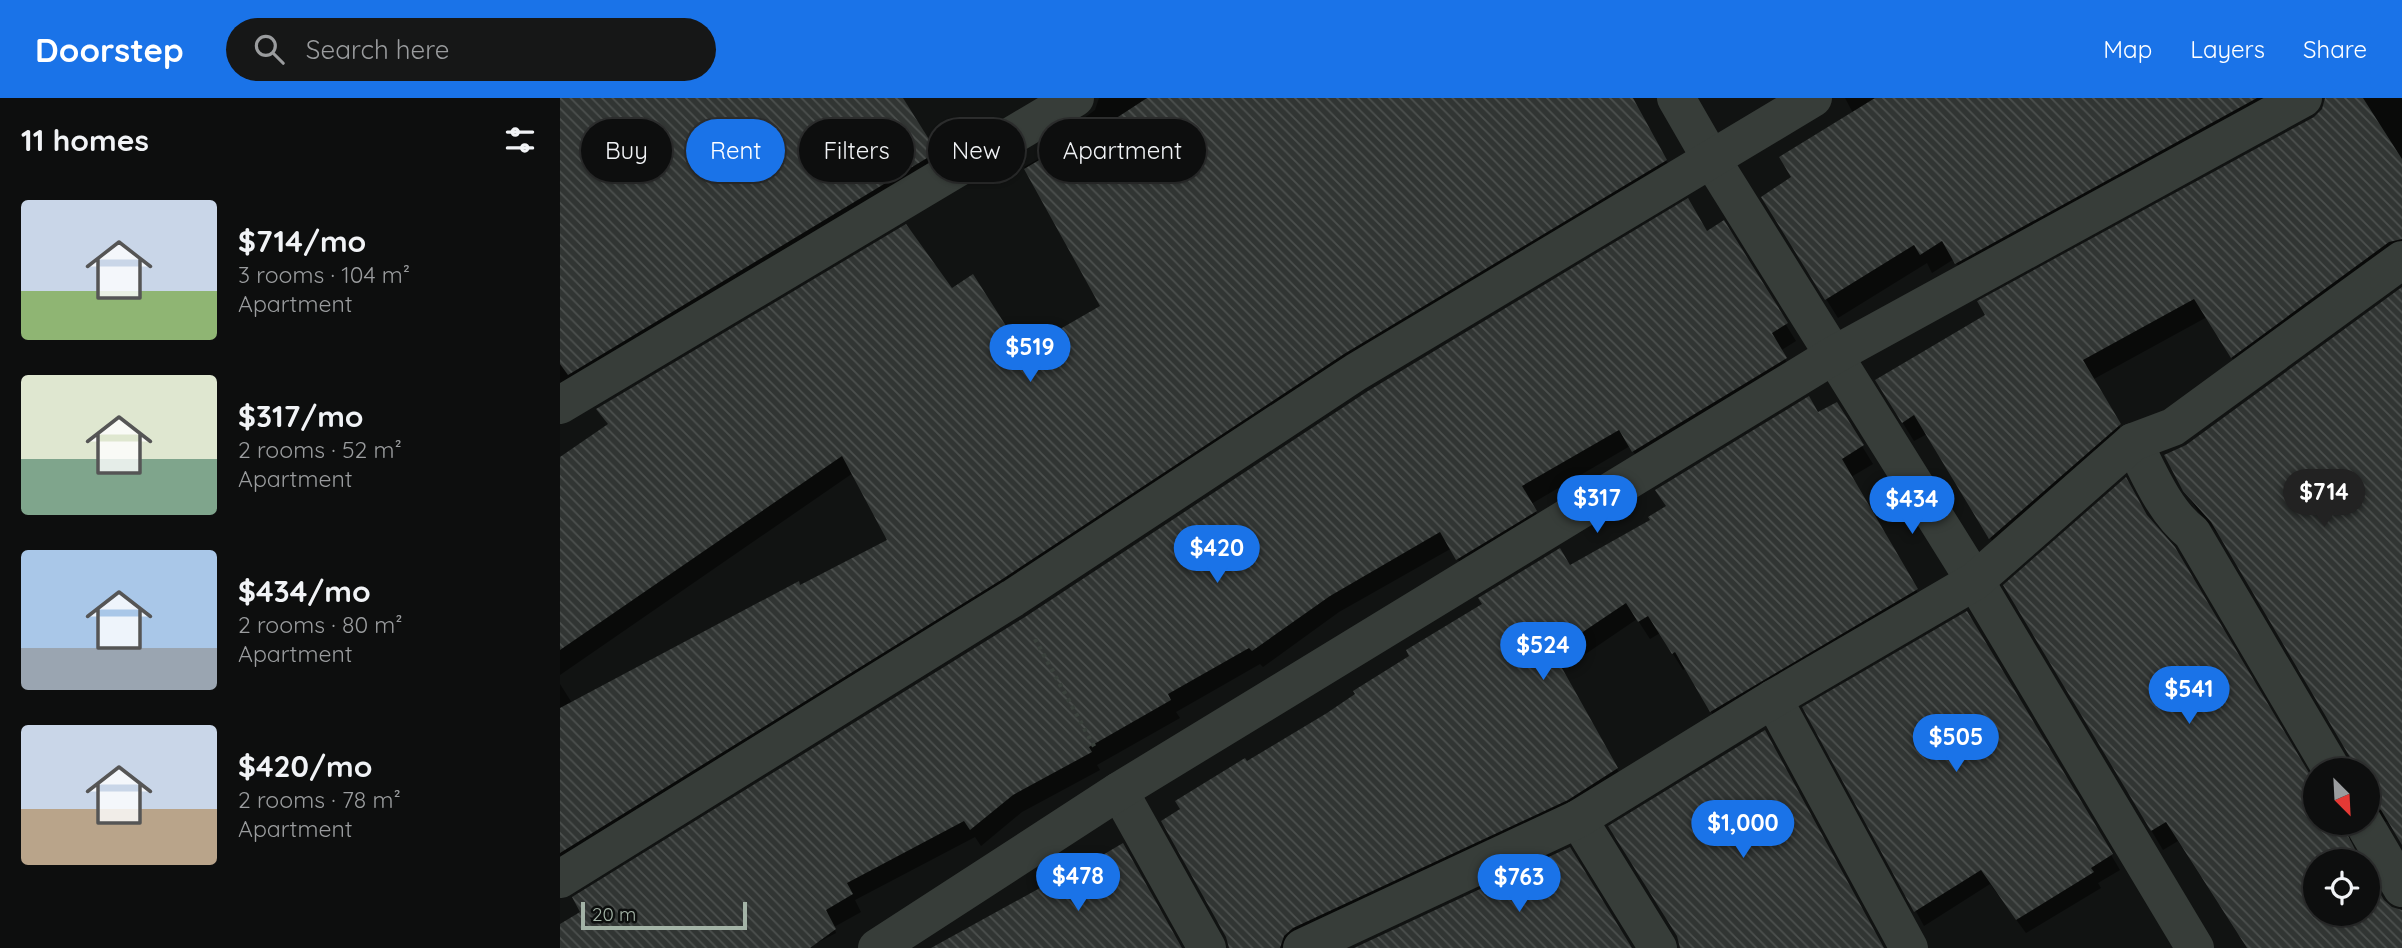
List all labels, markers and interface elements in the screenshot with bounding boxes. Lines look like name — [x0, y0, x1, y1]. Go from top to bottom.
search box — [226, 18, 716, 81]
text: Doorstep — [35, 29, 184, 70]
icon: search — [250, 30, 288, 68]
text: Search here — [306, 33, 449, 66]
text: Map — [2103, 34, 2152, 64]
text: Layers — [2190, 34, 2265, 64]
text: Share — [2303, 34, 2367, 64]
chip: Buy — [581, 119, 672, 182]
chip: Rent — [686, 119, 785, 182]
chip: Filters — [799, 119, 914, 182]
chip: New — [928, 119, 1025, 182]
chip: Apartment — [1039, 119, 1206, 182]
text: 11 homes — [21, 121, 149, 159]
icon: filters — [501, 121, 539, 159]
text: $714/mo — [238, 222, 366, 260]
icon: home — [77, 228, 161, 312]
text: 3 rooms · 104 m² — [238, 260, 410, 289]
text: Apartment — [238, 289, 352, 318]
pin: $519 — [989, 324, 1071, 384]
text: $519 — [1006, 332, 1055, 361]
text: $317/mo — [238, 397, 364, 435]
icon: home — [77, 403, 161, 487]
text: 2 rooms · 52 m² — [238, 435, 402, 464]
text: Apartment — [238, 464, 352, 493]
pin: $714 — [2283, 470, 2365, 529]
pin: $317 — [1556, 476, 1638, 535]
pin: $434 — [1871, 476, 1953, 536]
text: $714 — [2299, 477, 2349, 506]
text: $317 — [1573, 483, 1621, 512]
text: $434 — [1885, 484, 1939, 513]
pin: $420 — [1176, 526, 1258, 585]
text: $420 — [1190, 533, 1244, 562]
text: $434/mo — [238, 572, 371, 610]
icon: home — [77, 578, 161, 662]
text: 2 rooms · 80 m² — [238, 610, 403, 639]
pin: $524 — [1502, 622, 1584, 682]
text: $524 — [1516, 630, 1570, 659]
text: Apartment — [238, 639, 352, 668]
pin: $541 — [2148, 666, 2230, 726]
text: $541 — [2165, 674, 2213, 703]
pin: $505 — [1915, 714, 1997, 774]
text: $505 — [1929, 722, 1983, 751]
text: $420/mo — [238, 747, 372, 785]
icon: home — [77, 753, 161, 837]
north arrow — [2303, 758, 2380, 835]
map controls — [2303, 758, 2380, 926]
text: 2 rooms · 78 m² — [238, 785, 401, 814]
pin: $1,000 — [1686, 800, 1800, 860]
text: $1,000 — [1707, 808, 1779, 837]
text: Apartment — [238, 814, 352, 843]
button: locate — [2303, 849, 2380, 926]
pin: $478 — [1037, 854, 1119, 913]
pin: $763 — [1478, 854, 1560, 914]
text: $478 — [1052, 861, 1104, 890]
text: $763 — [1494, 862, 1544, 891]
scale bar — [581, 899, 747, 931]
text: 20 m — [592, 902, 636, 926]

